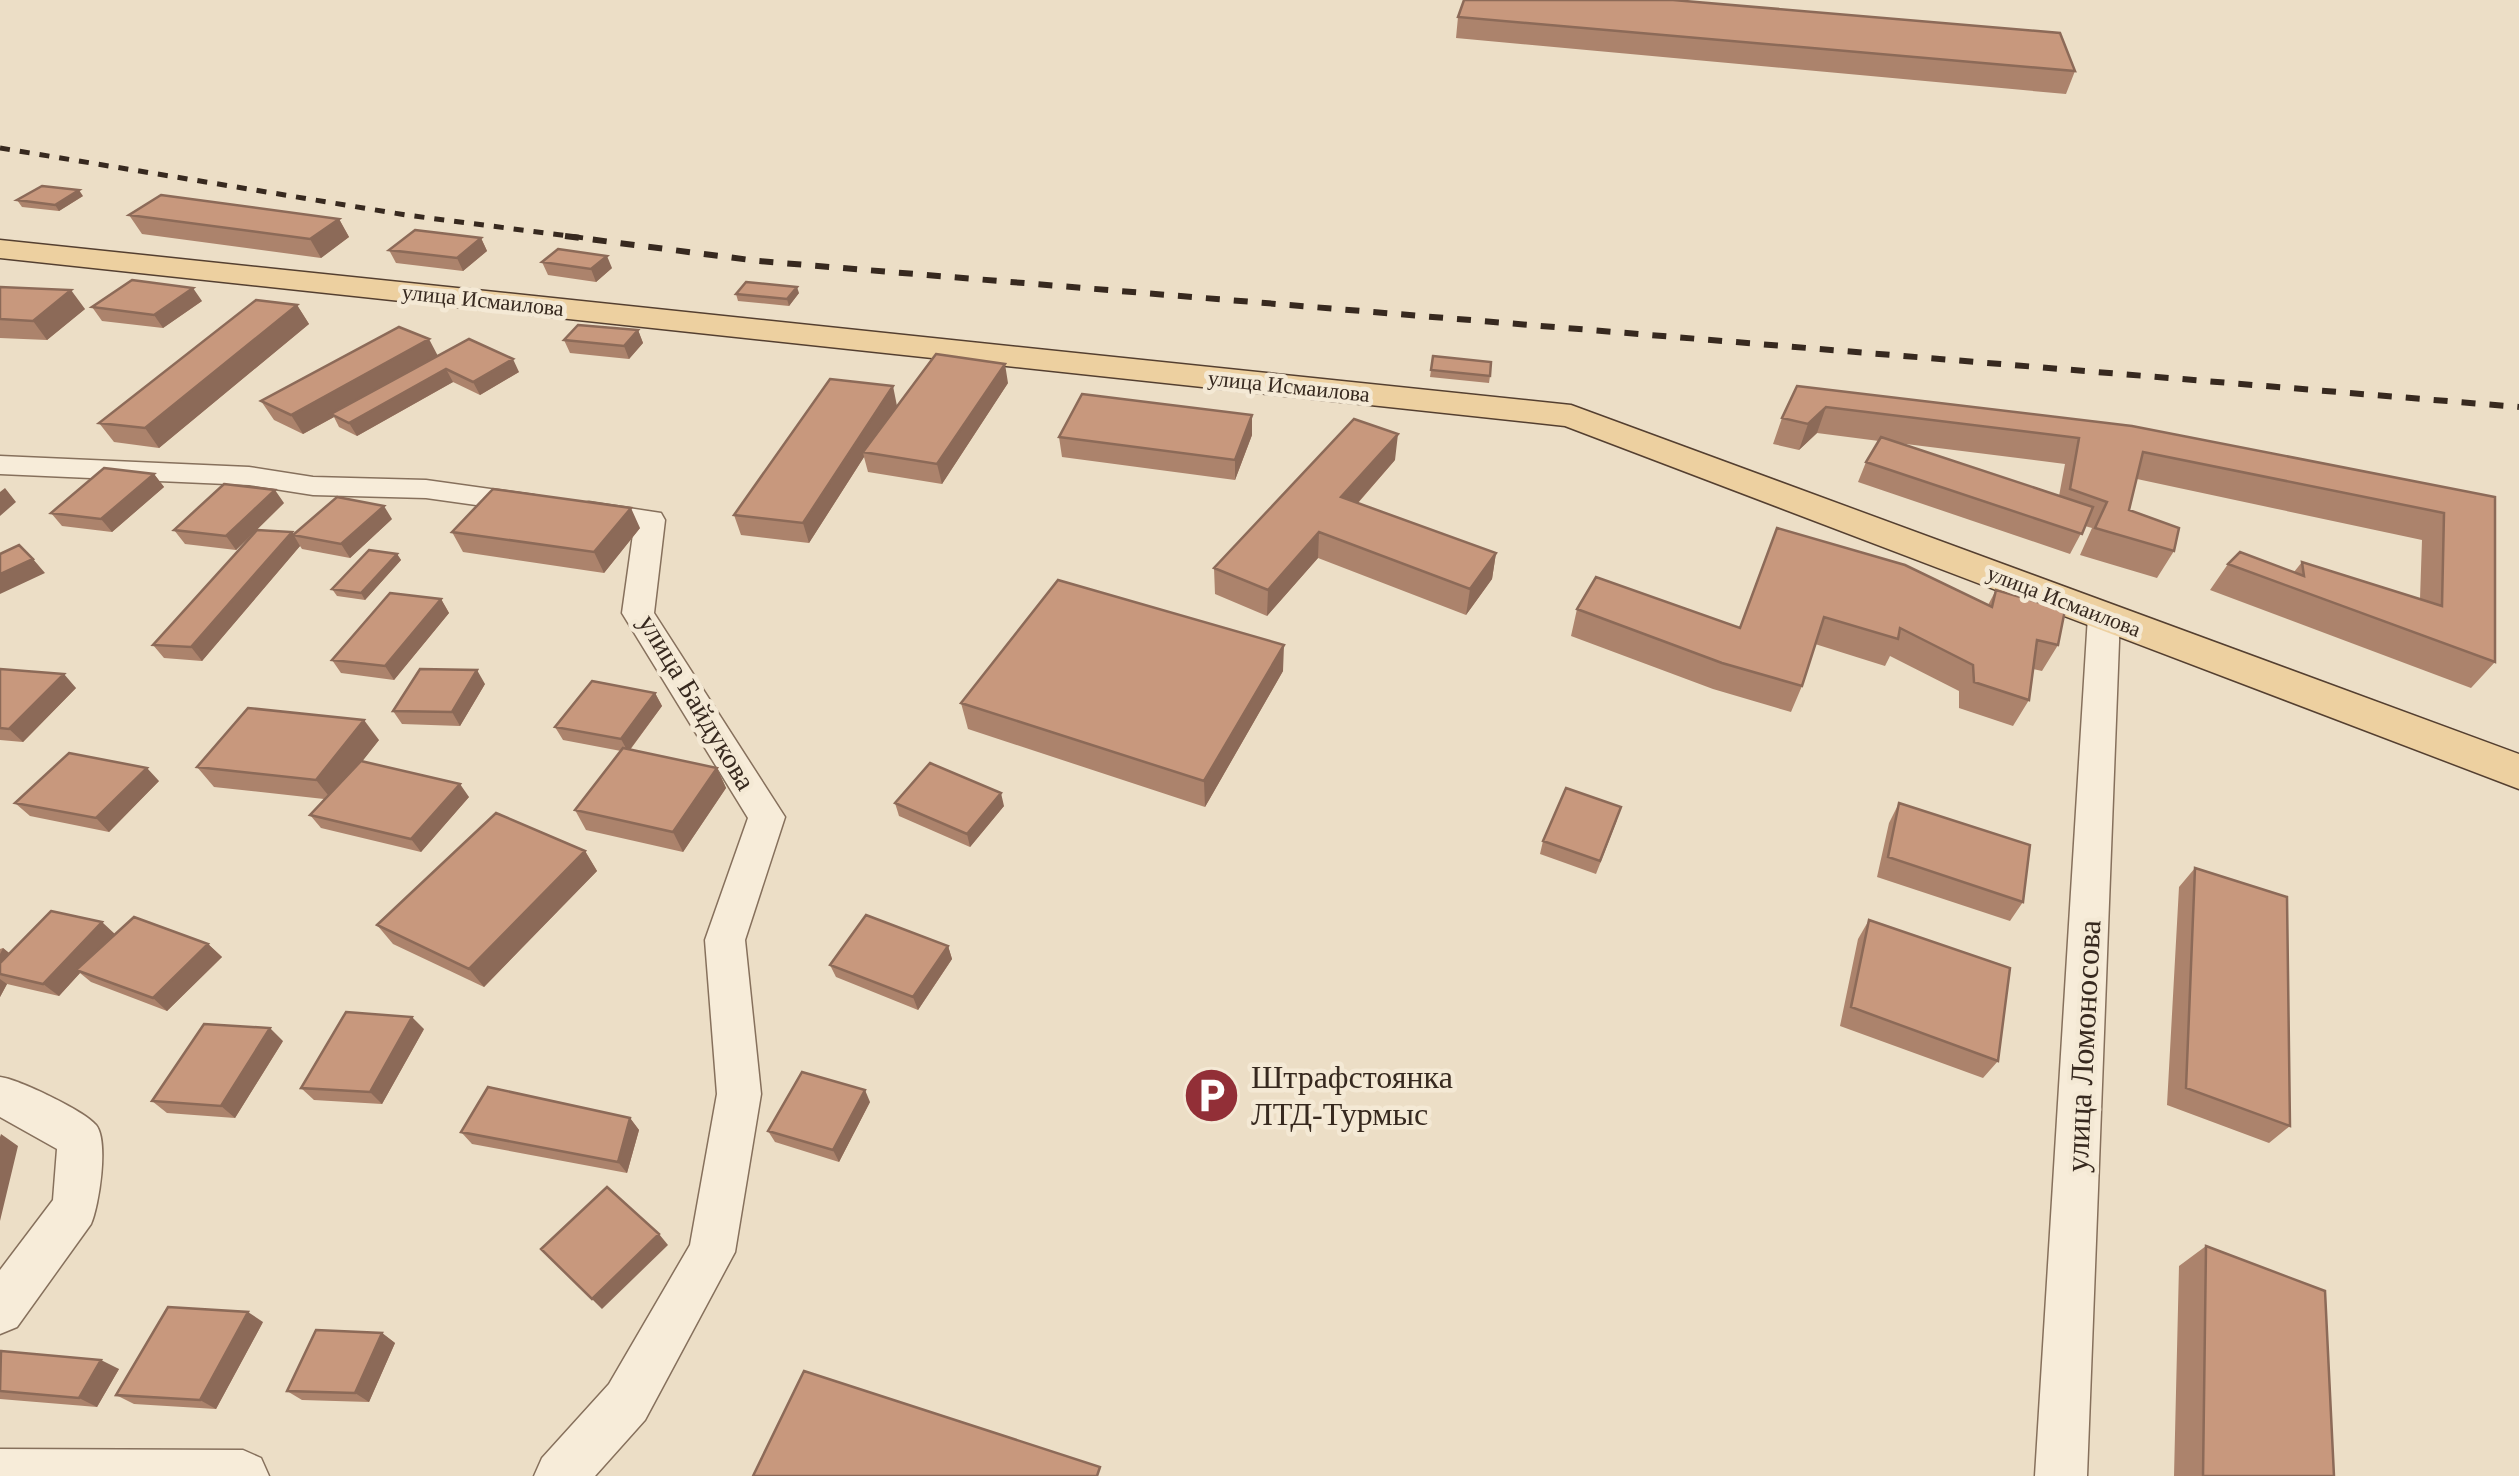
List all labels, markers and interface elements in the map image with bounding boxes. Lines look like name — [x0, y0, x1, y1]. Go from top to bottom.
street label: улица Исмаилова — [401, 279, 565, 321]
street label: улица Исмаилова — [1207, 365, 1371, 407]
street label: улица Исмаилова — [1984, 560, 2145, 642]
street label: улица Байдукова — [632, 609, 762, 796]
street label: улица Ломоносова — [2058, 919, 2108, 1173]
place label: Штрафстоянка ЛТД-Турмыс — [1251, 1059, 1453, 1132]
parking icon: Штрафстоянка ЛТД-Турмыс — [1182, 1065, 1242, 1125]

